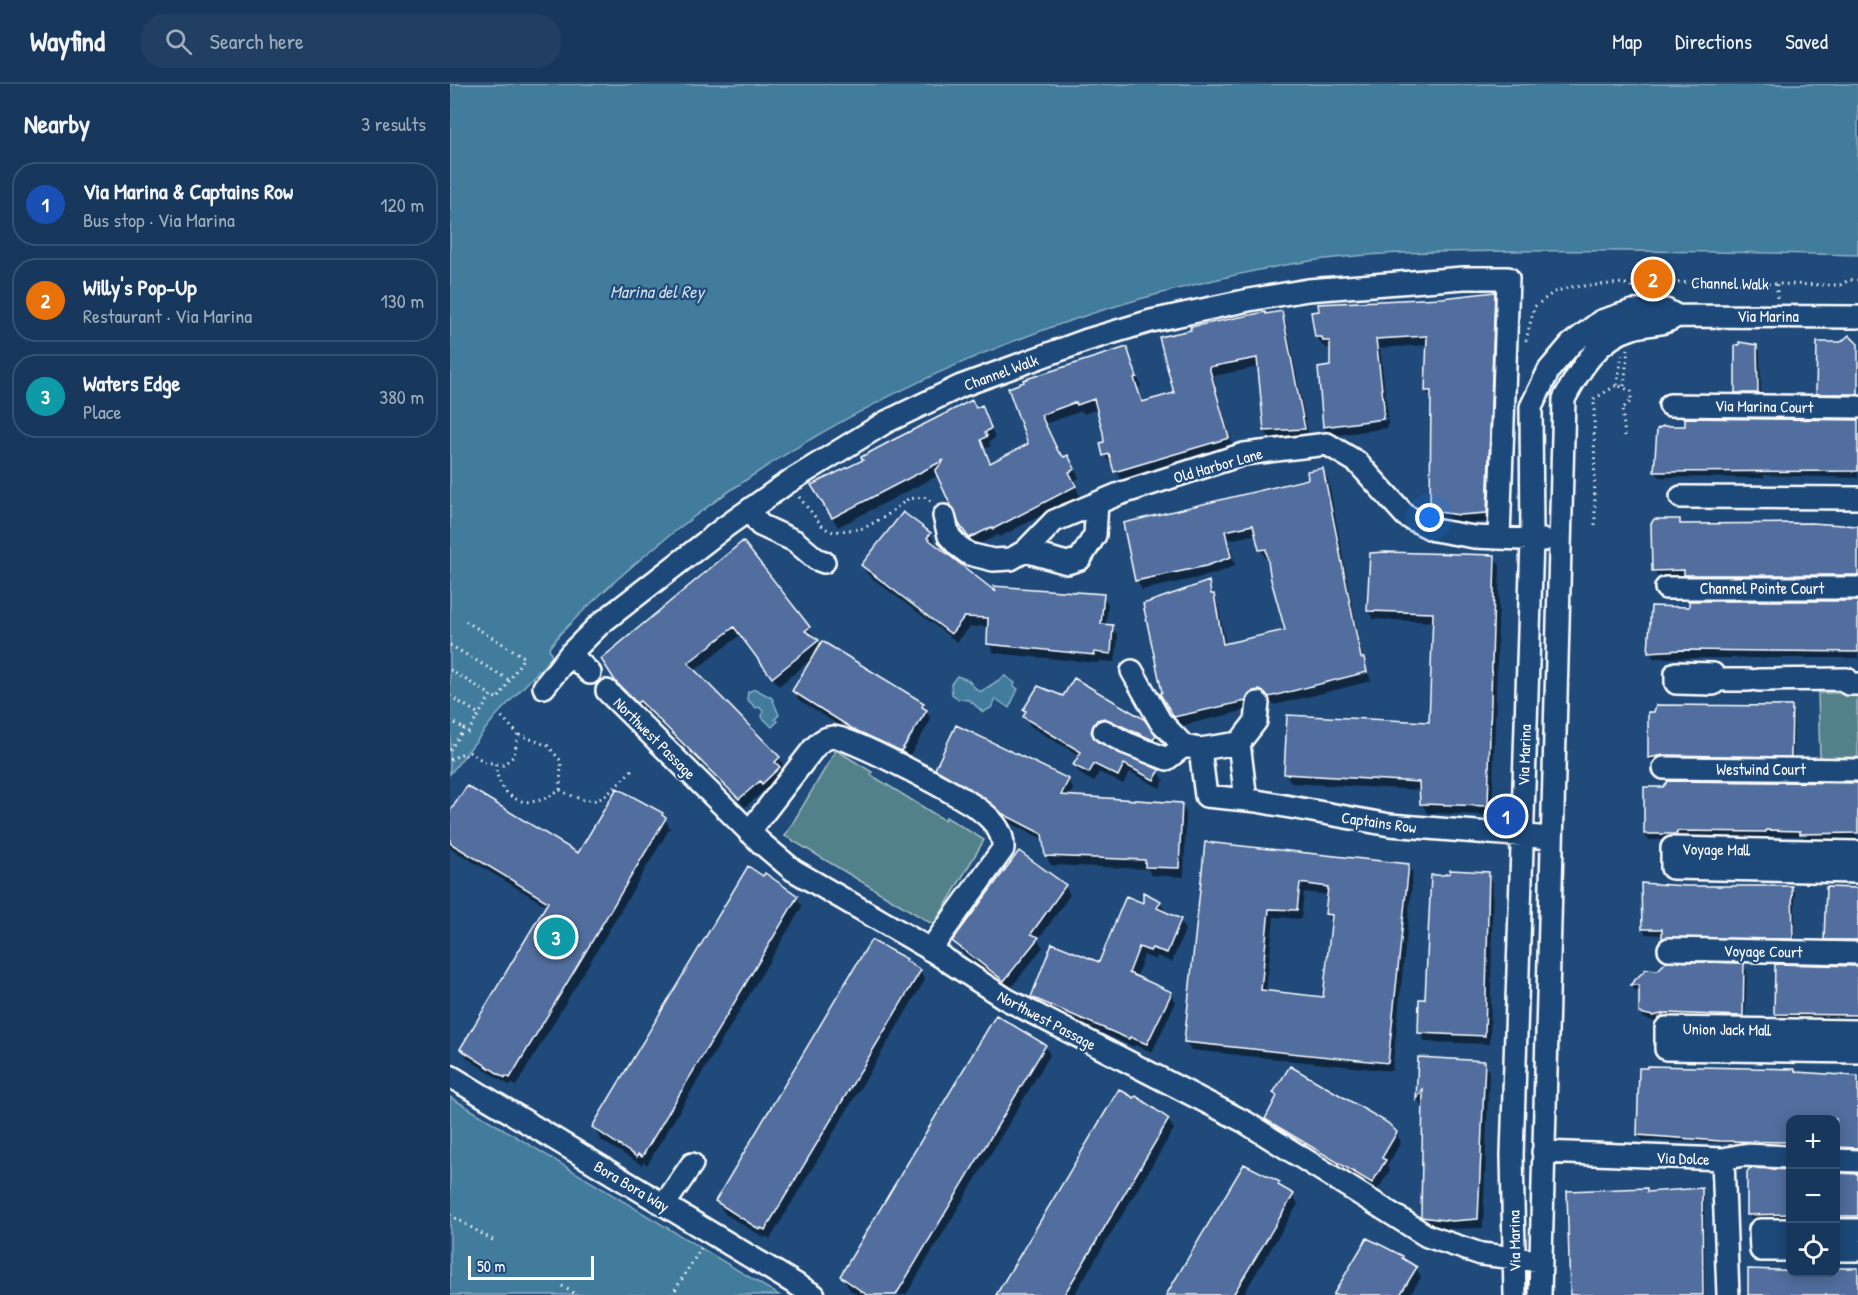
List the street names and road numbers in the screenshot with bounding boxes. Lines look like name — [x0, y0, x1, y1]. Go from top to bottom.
street label: Channel Walk — [1691, 271, 1769, 295]
street label: Via Marina — [1737, 305, 1799, 327]
street label: Channel Walk — [961, 348, 1042, 396]
street label: Via Marina Court — [1715, 394, 1814, 418]
street label: Old Harbor Lane — [1171, 442, 1266, 488]
street label: Channel Pointe Court — [1700, 577, 1825, 599]
street label: Northwest Passage — [609, 692, 702, 785]
street label: Via Marina — [1512, 724, 1536, 786]
street label: Westwind Court — [1716, 758, 1806, 780]
street label: Captains Row — [1340, 806, 1418, 838]
street label: Voyage Mall — [1682, 837, 1750, 861]
street label: Voyage Court — [1723, 939, 1803, 963]
street label: Northwest Passage — [994, 985, 1101, 1055]
street label: Union Jack Mall — [1683, 1017, 1771, 1041]
street label: Via Dolce — [1656, 1146, 1711, 1170]
street label: Bora Bora Way — [590, 1155, 674, 1217]
street label: Via Marina — [1502, 1210, 1526, 1272]

